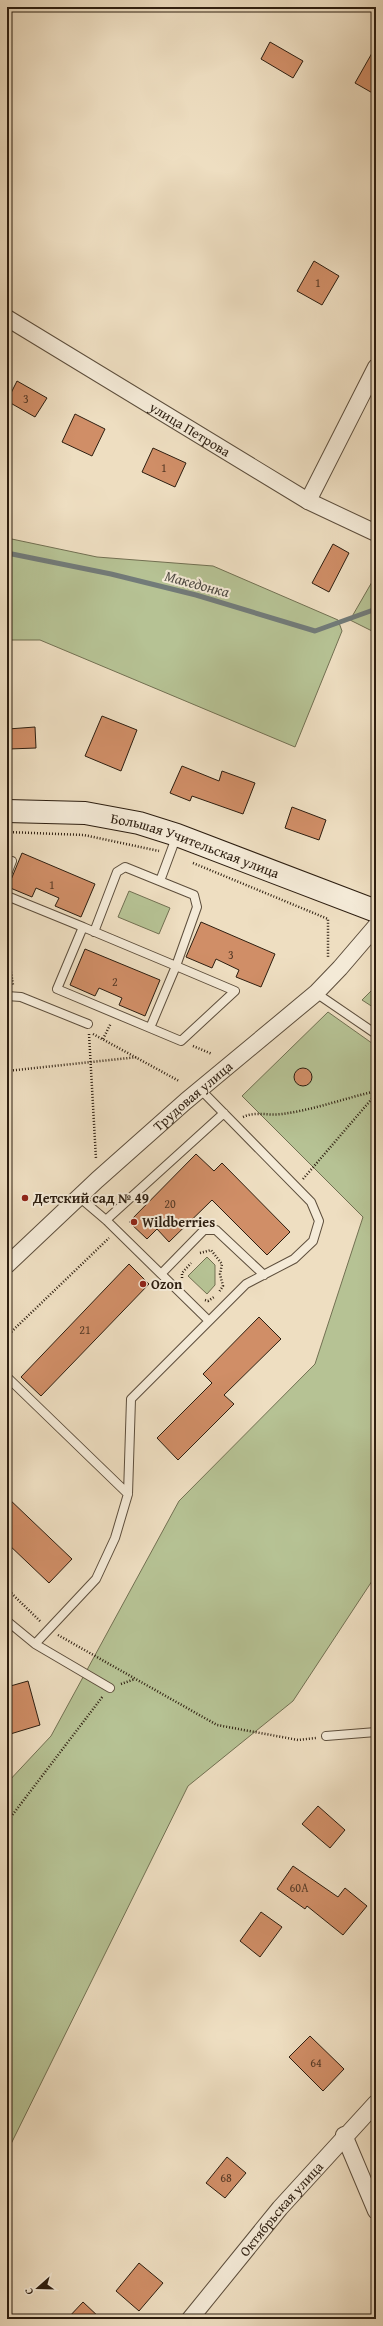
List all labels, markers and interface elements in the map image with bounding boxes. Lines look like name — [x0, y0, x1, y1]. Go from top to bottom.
house number: 1 — [315, 274, 321, 291]
house number: 3 — [23, 390, 29, 407]
street label: улица Петрова — [145, 396, 234, 462]
house number: 1 — [161, 459, 167, 476]
water label: Македонка — [163, 565, 232, 602]
street label: Большая Учительская улица — [109, 808, 283, 883]
house number: 1 — [49, 876, 55, 893]
house number: 3 — [228, 946, 234, 963]
house number: 2 — [112, 973, 118, 990]
street label: Трудовая улица — [149, 1056, 237, 1136]
place label: Детский сад № 49 — [32, 1188, 149, 1208]
marker: Детский сад № 49 — [20, 1193, 30, 1203]
house number: 20 — [164, 1195, 176, 1212]
place label: Wildberries — [142, 1212, 215, 1232]
marker: Wildberries — [129, 1217, 139, 1227]
place label: Ozon — [151, 1274, 183, 1294]
marker: Ozon — [138, 1279, 148, 1289]
house number: 21 — [79, 1321, 91, 1338]
house number: 60А — [290, 1879, 309, 1896]
house number: 64 — [310, 2054, 322, 2071]
street label: Октябрьская улица — [235, 2157, 328, 2261]
house number: 68 — [220, 2169, 232, 2186]
north arrow — [18, 2268, 58, 2308]
text: С — [20, 2286, 37, 2297]

